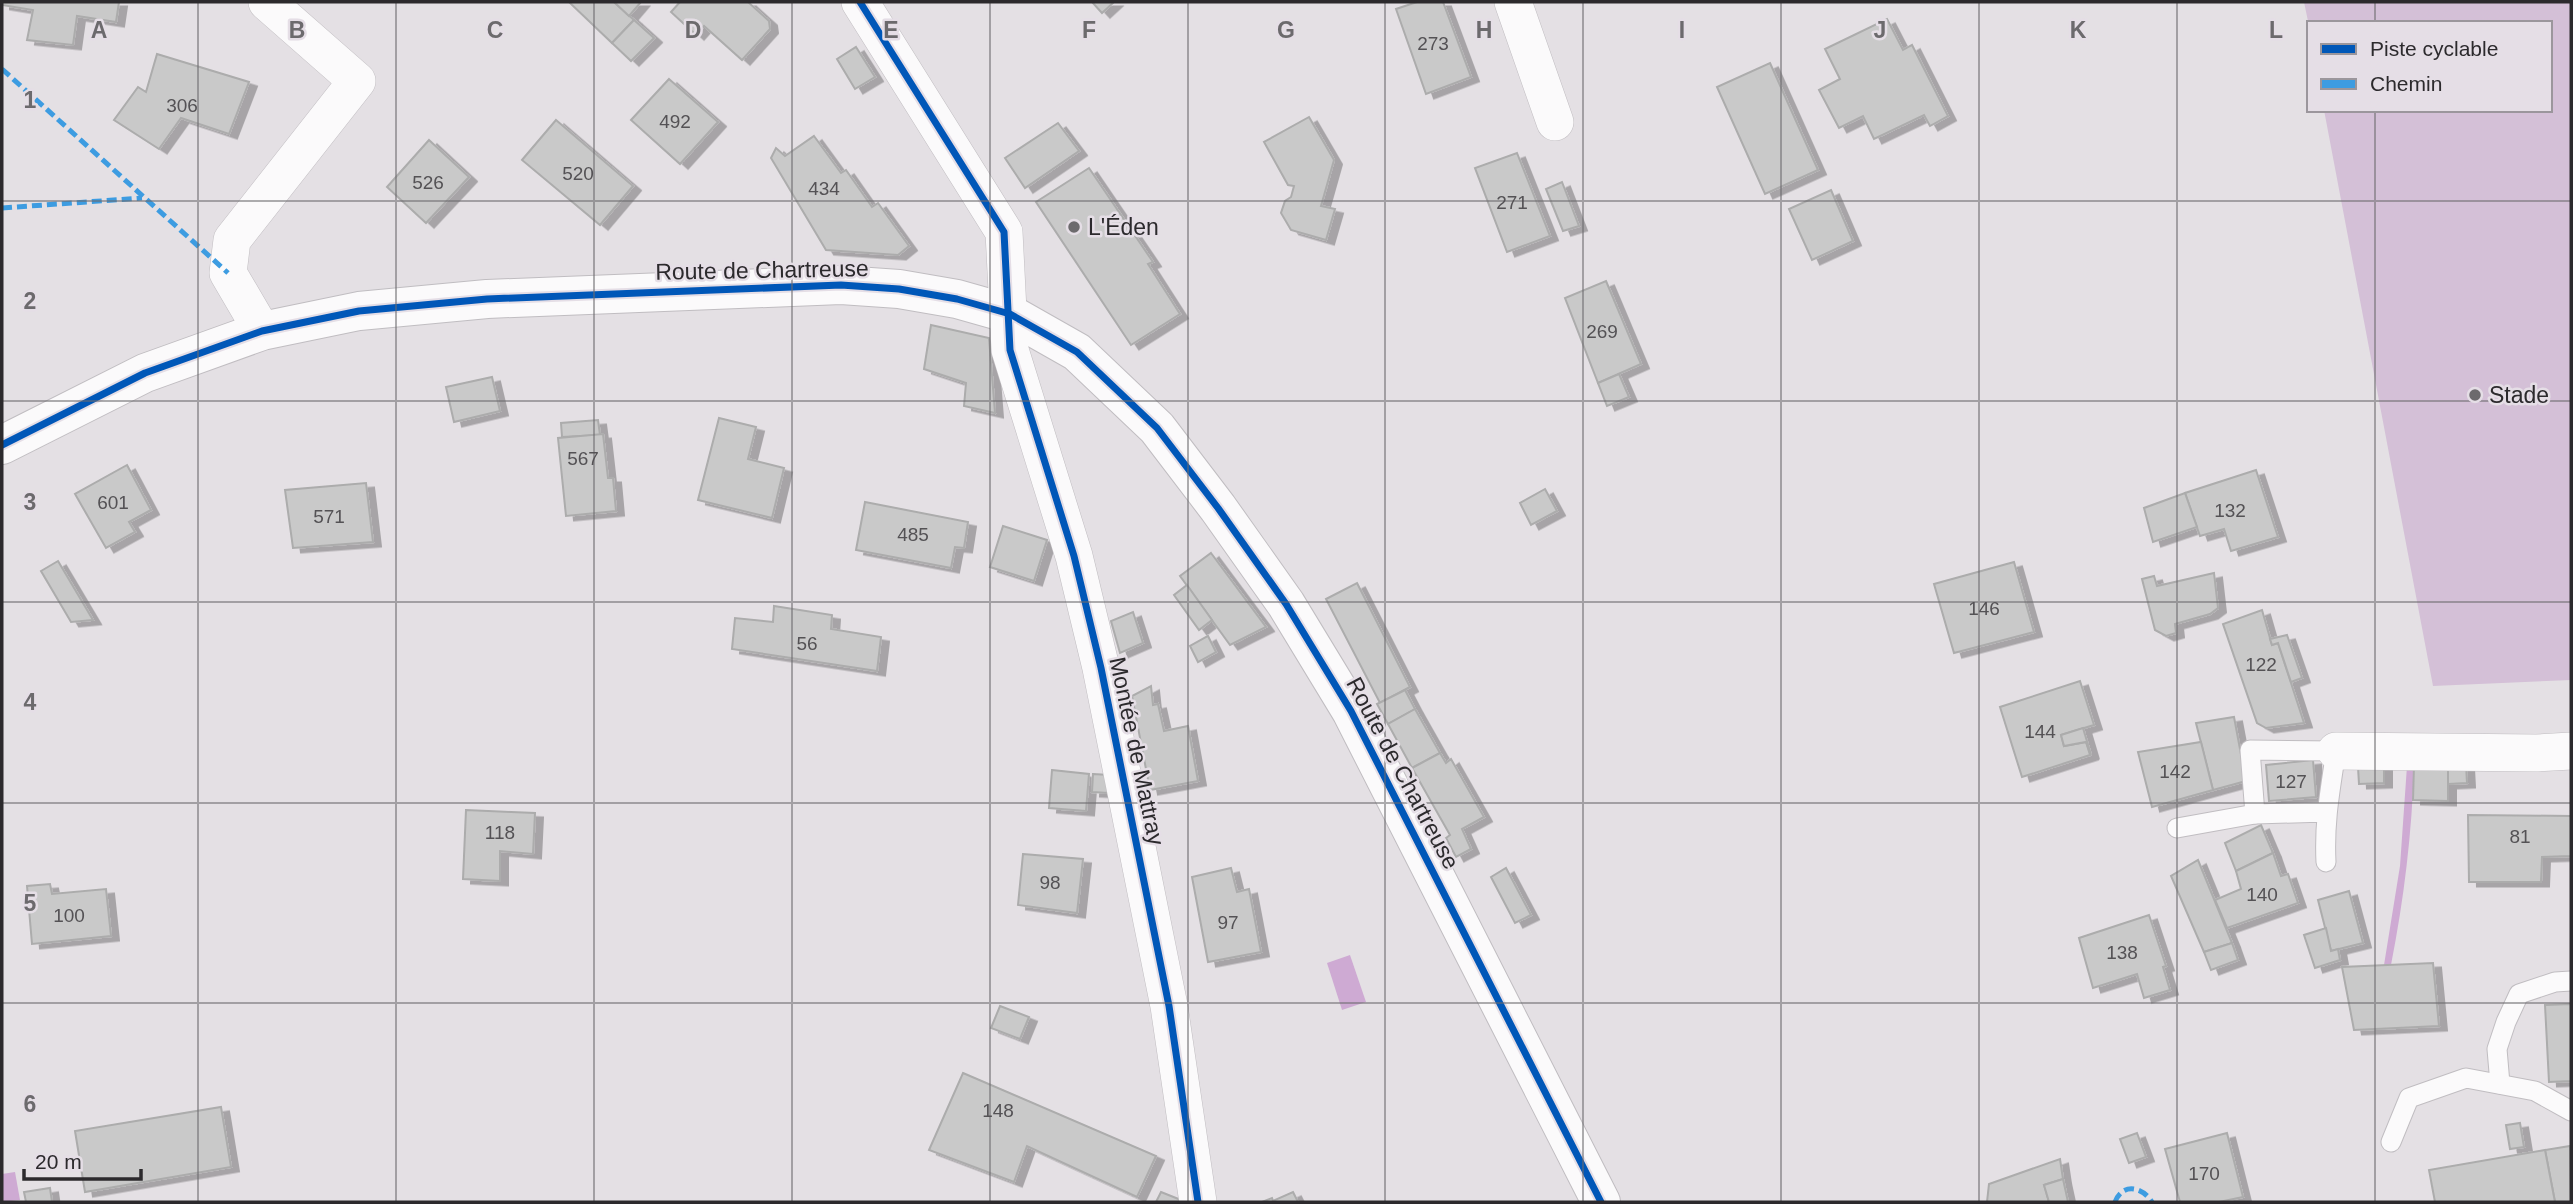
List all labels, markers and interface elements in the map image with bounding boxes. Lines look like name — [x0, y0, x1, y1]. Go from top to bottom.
text: A — [91, 17, 107, 43]
text: B — [289, 17, 305, 43]
text: C — [487, 17, 503, 43]
text: D — [685, 17, 701, 43]
text: E — [883, 17, 899, 43]
text: F — [1082, 17, 1096, 43]
text: G — [1277, 17, 1295, 43]
text: H — [1476, 17, 1492, 43]
text: I — [1679, 17, 1685, 43]
text: J — [1874, 17, 1886, 43]
text: K — [2070, 17, 2087, 43]
text: L — [2269, 17, 2283, 43]
legend — [2307, 21, 2552, 112]
house number: 273 — [1417, 33, 1449, 54]
text: Piste cyclable — [2370, 37, 2498, 60]
text: Chemin — [2370, 72, 2442, 95]
text: 1 — [24, 87, 37, 113]
house number: 306 — [166, 95, 198, 116]
house number: 492 — [659, 111, 691, 132]
house number: 520 — [562, 163, 594, 184]
house number: 526 — [412, 172, 444, 193]
house number: 434 — [808, 178, 840, 199]
house number: 271 — [1496, 192, 1528, 213]
place label: L'Éden — [1088, 214, 1159, 240]
marker: L'Éden — [1066, 219, 1082, 235]
street label: Route de Chartreuse — [655, 255, 869, 285]
text: 2 — [24, 288, 36, 314]
house number: 269 — [1586, 321, 1618, 342]
place label: Stade — [2489, 382, 2549, 408]
marker: Stade — [2467, 387, 2483, 403]
house number: 567 — [567, 448, 599, 469]
text: 3 — [24, 489, 36, 515]
house number: 601 — [97, 492, 129, 513]
house number: 132 — [2214, 500, 2246, 521]
house number: 571 — [313, 506, 345, 527]
house number: 485 — [897, 524, 929, 545]
house number: 146 — [1968, 598, 2000, 619]
house number: 56 — [796, 633, 818, 654]
house number: 122 — [2245, 654, 2277, 675]
street label: Montée de Mattray — [1104, 655, 1170, 848]
street label: Route de Chartreuse — [1341, 673, 1465, 873]
text: 4 — [24, 689, 37, 715]
house number: 144 — [2024, 721, 2056, 742]
house number: 142 — [2159, 761, 2191, 782]
house number: 127 — [2275, 771, 2307, 792]
house number: 118 — [485, 822, 515, 843]
house number: 81 — [2509, 826, 2531, 847]
house number: 98 — [1039, 872, 1061, 893]
house number: 140 — [2246, 884, 2278, 905]
text: 5 — [24, 890, 37, 916]
house number: 100 — [53, 905, 85, 926]
house number: 97 — [1217, 912, 1239, 933]
house number: 138 — [2106, 942, 2138, 963]
text: 6 — [24, 1091, 36, 1117]
house number: 148 — [982, 1100, 1014, 1121]
scale bar — [24, 1138, 142, 1182]
text: 20 m — [35, 1150, 82, 1173]
house number: 170 — [2188, 1163, 2220, 1184]

